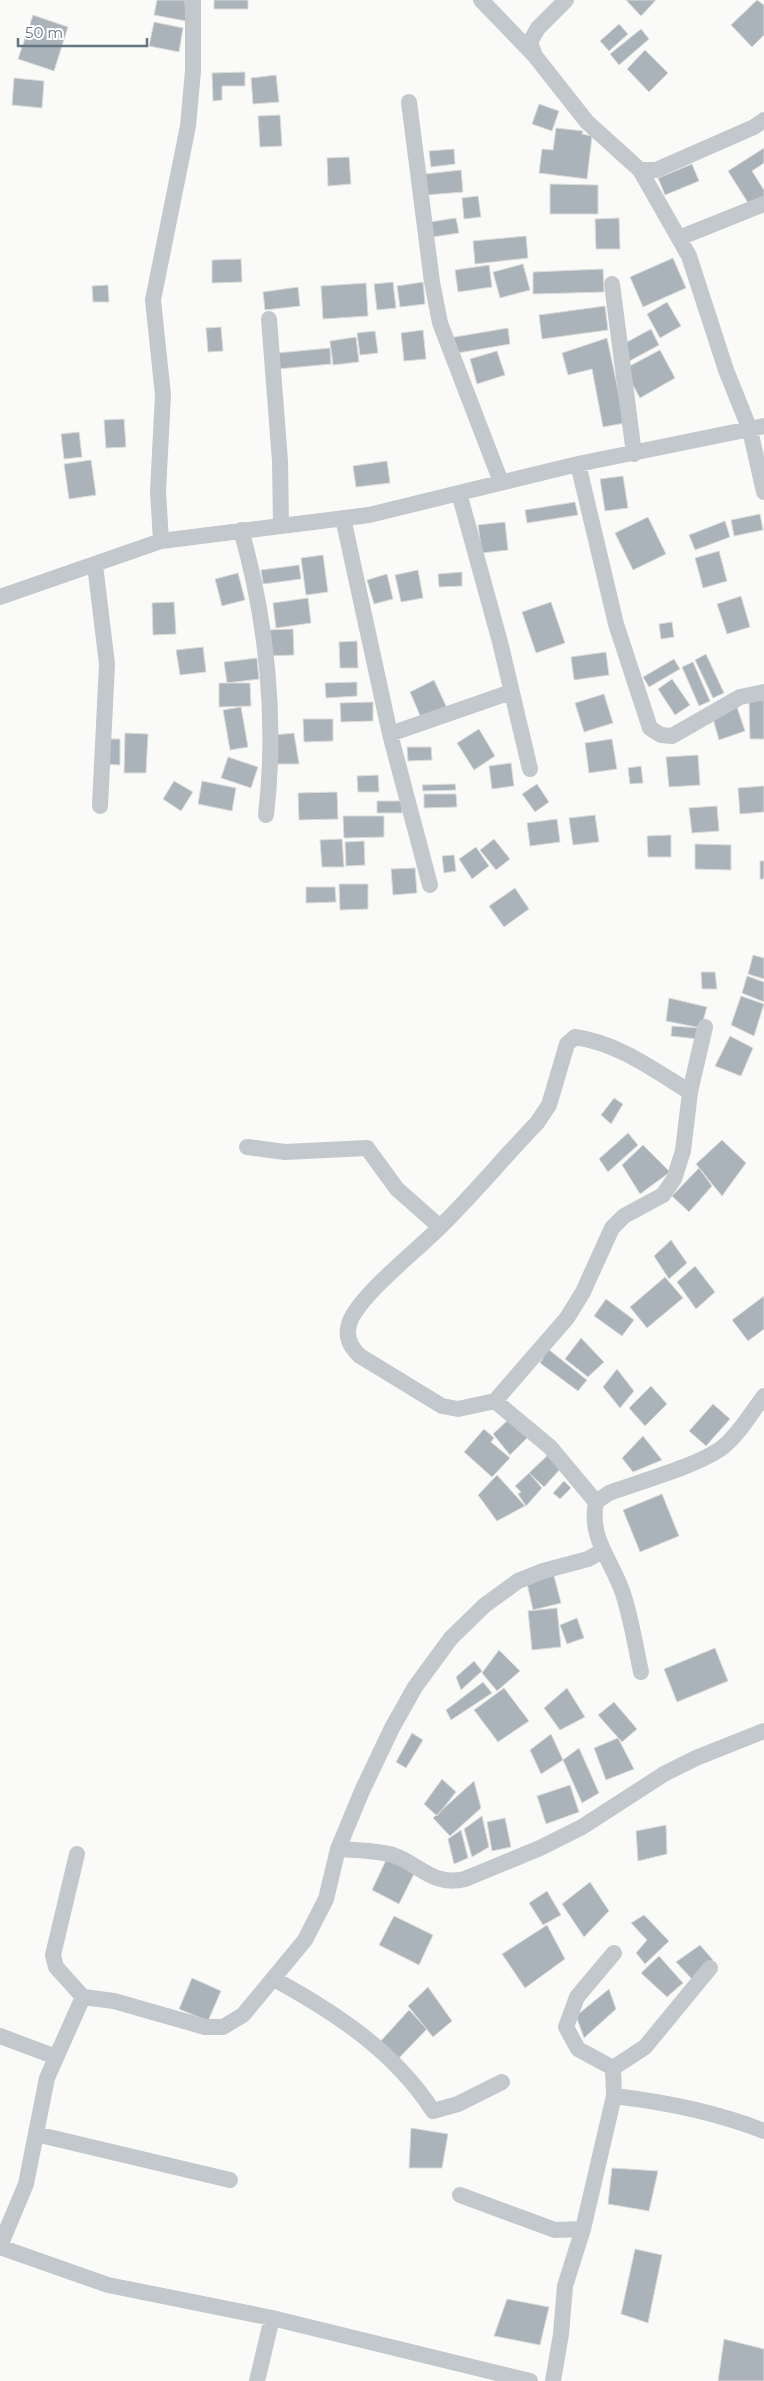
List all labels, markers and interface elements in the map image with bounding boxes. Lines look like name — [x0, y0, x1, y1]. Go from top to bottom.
scale bar — [18, 15, 146, 47]
text: 50 m — [25, 23, 63, 42]

